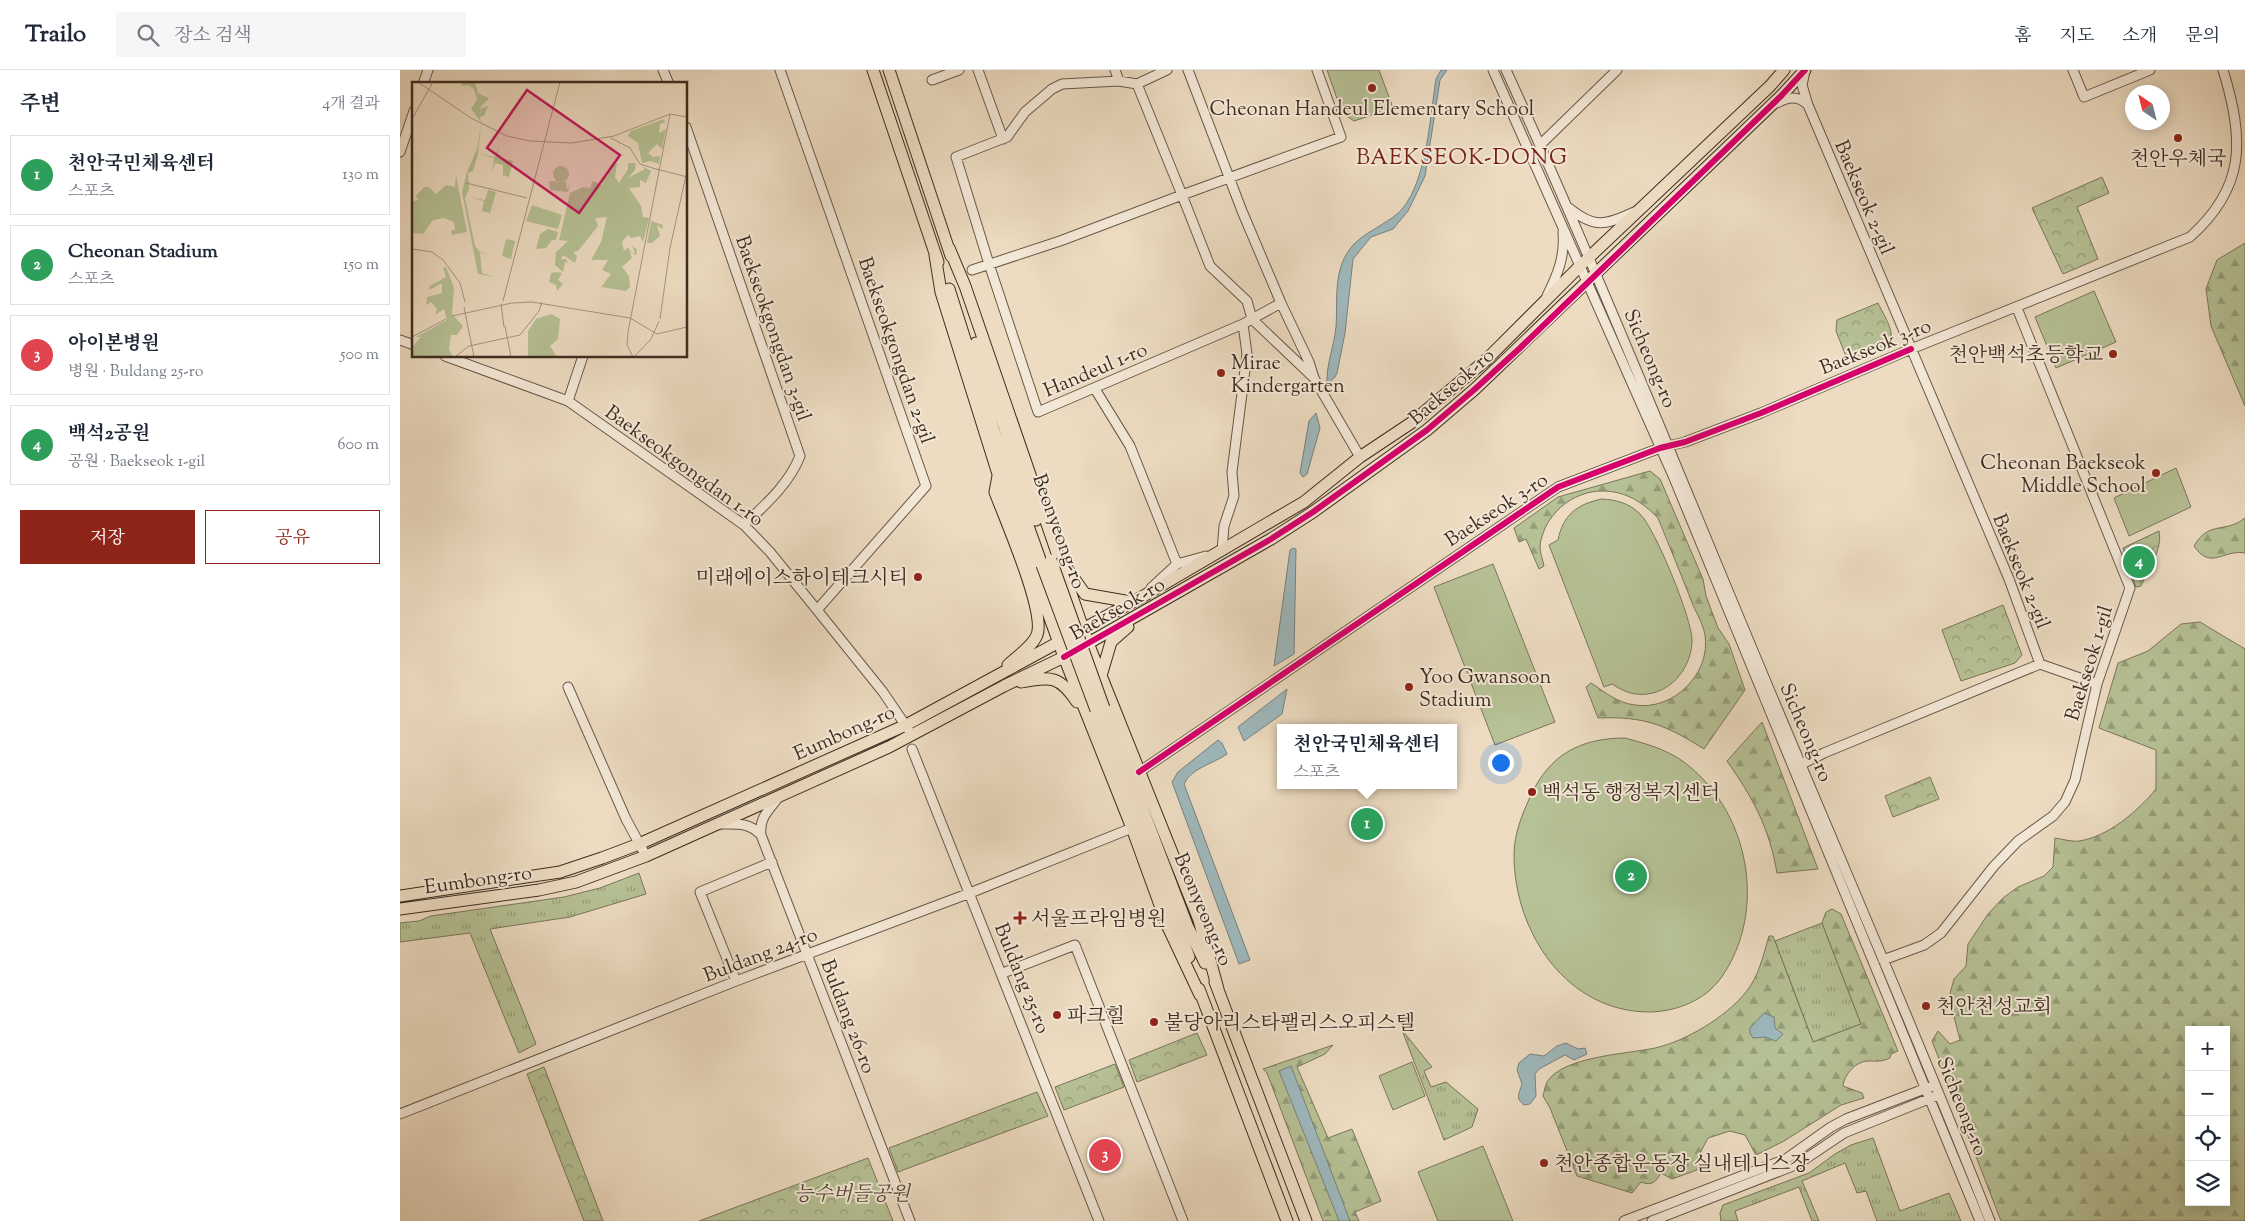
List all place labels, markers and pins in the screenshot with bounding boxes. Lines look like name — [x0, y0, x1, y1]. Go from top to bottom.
marker: Cheonan Handeul Elementary School — [1366, 82, 1378, 94]
place label: Cheonan Handeul Elementary School — [1210, 96, 1535, 125]
marker: 천안우체국 — [2172, 132, 2184, 144]
place label: 천안우체국 — [2130, 146, 2226, 175]
place label: 천안백석초등학교 — [1948, 342, 2104, 371]
marker: 천안백석초등학교 — [2107, 348, 2119, 360]
place label: Mirae Kindergarten — [1231, 350, 1345, 402]
marker: Mirae Kindergarten — [1215, 367, 1227, 379]
place label: Cheonan Baekseok Middle School — [1980, 450, 2146, 502]
marker: Cheonan Baekseok Middle School — [2150, 467, 2162, 479]
pin: 4 — [2123, 543, 2155, 581]
place label: 미래에이스하이테크시티 — [695, 565, 908, 594]
marker: 미래에이스하이테크시티 — [912, 571, 924, 583]
place label: Yoo Gwansoon Stadium — [1419, 664, 1552, 716]
marker: Yoo Gwansoon Stadium — [1403, 681, 1415, 693]
place label: 백석동 행정복지센터 — [1542, 780, 1720, 809]
marker: 백석동 행정복지센터 — [1526, 786, 1538, 798]
pin: 1 — [1351, 805, 1383, 843]
pin: 2 — [1615, 857, 1647, 895]
place label: 서울프라임병원 — [1031, 906, 1166, 935]
marker: 서울프라임병원 — [1013, 911, 1027, 925]
place label: 천안천성교회 — [1936, 994, 2052, 1023]
marker: 천안천성교회 — [1920, 1000, 1932, 1012]
place label: 파크힐 — [1067, 1003, 1125, 1032]
marker: 파크힐 — [1051, 1009, 1063, 1021]
place label: 불당아리스타팰리스오피스텔 — [1164, 1010, 1415, 1039]
marker: 불당아리스타팰리스오피스텔 — [1148, 1016, 1160, 1028]
pin: 3 — [1089, 1136, 1121, 1174]
place label: 천안종합운동장 실내테니스장 — [1554, 1151, 1810, 1180]
marker: 천안종합운동장 실내테니스장 — [1538, 1157, 1550, 1169]

